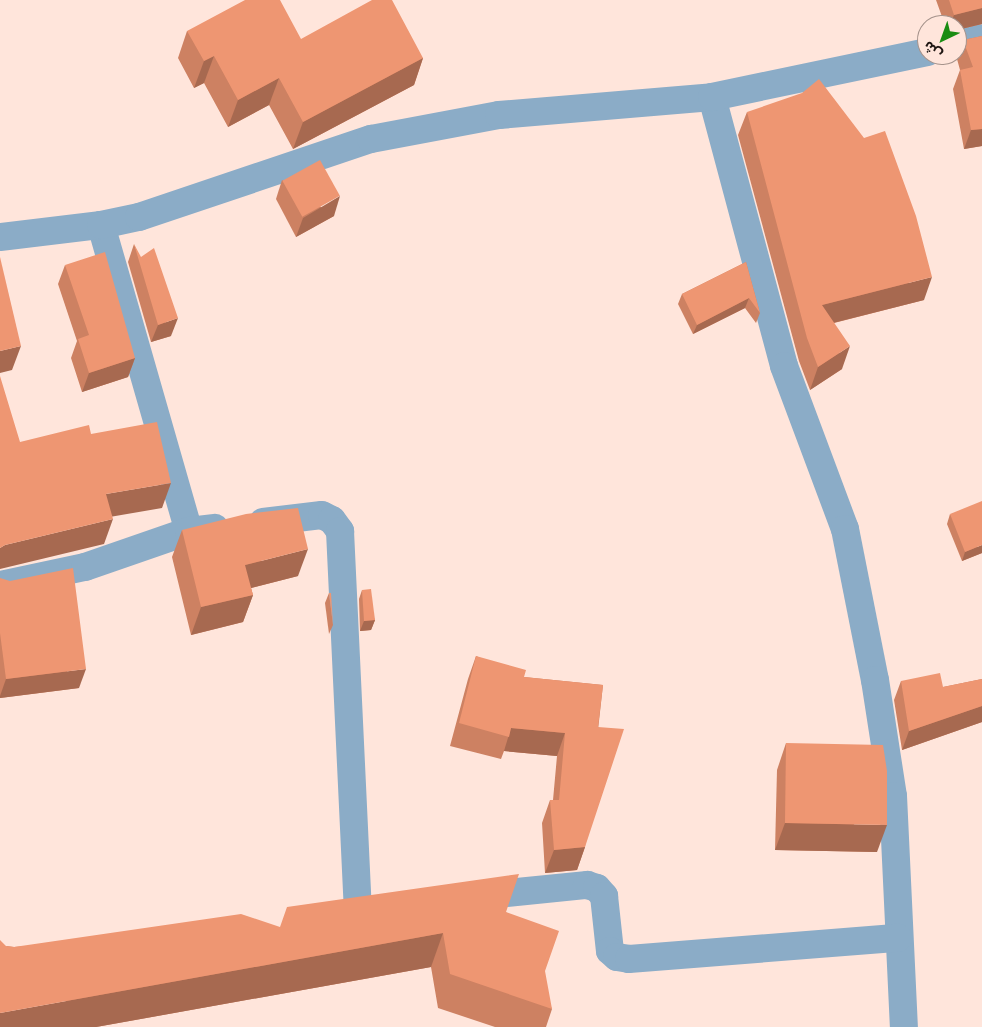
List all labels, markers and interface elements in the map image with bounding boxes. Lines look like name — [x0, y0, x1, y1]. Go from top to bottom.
north arrow — [917, 15, 967, 65]
text: ش — [920, 38, 945, 63]

